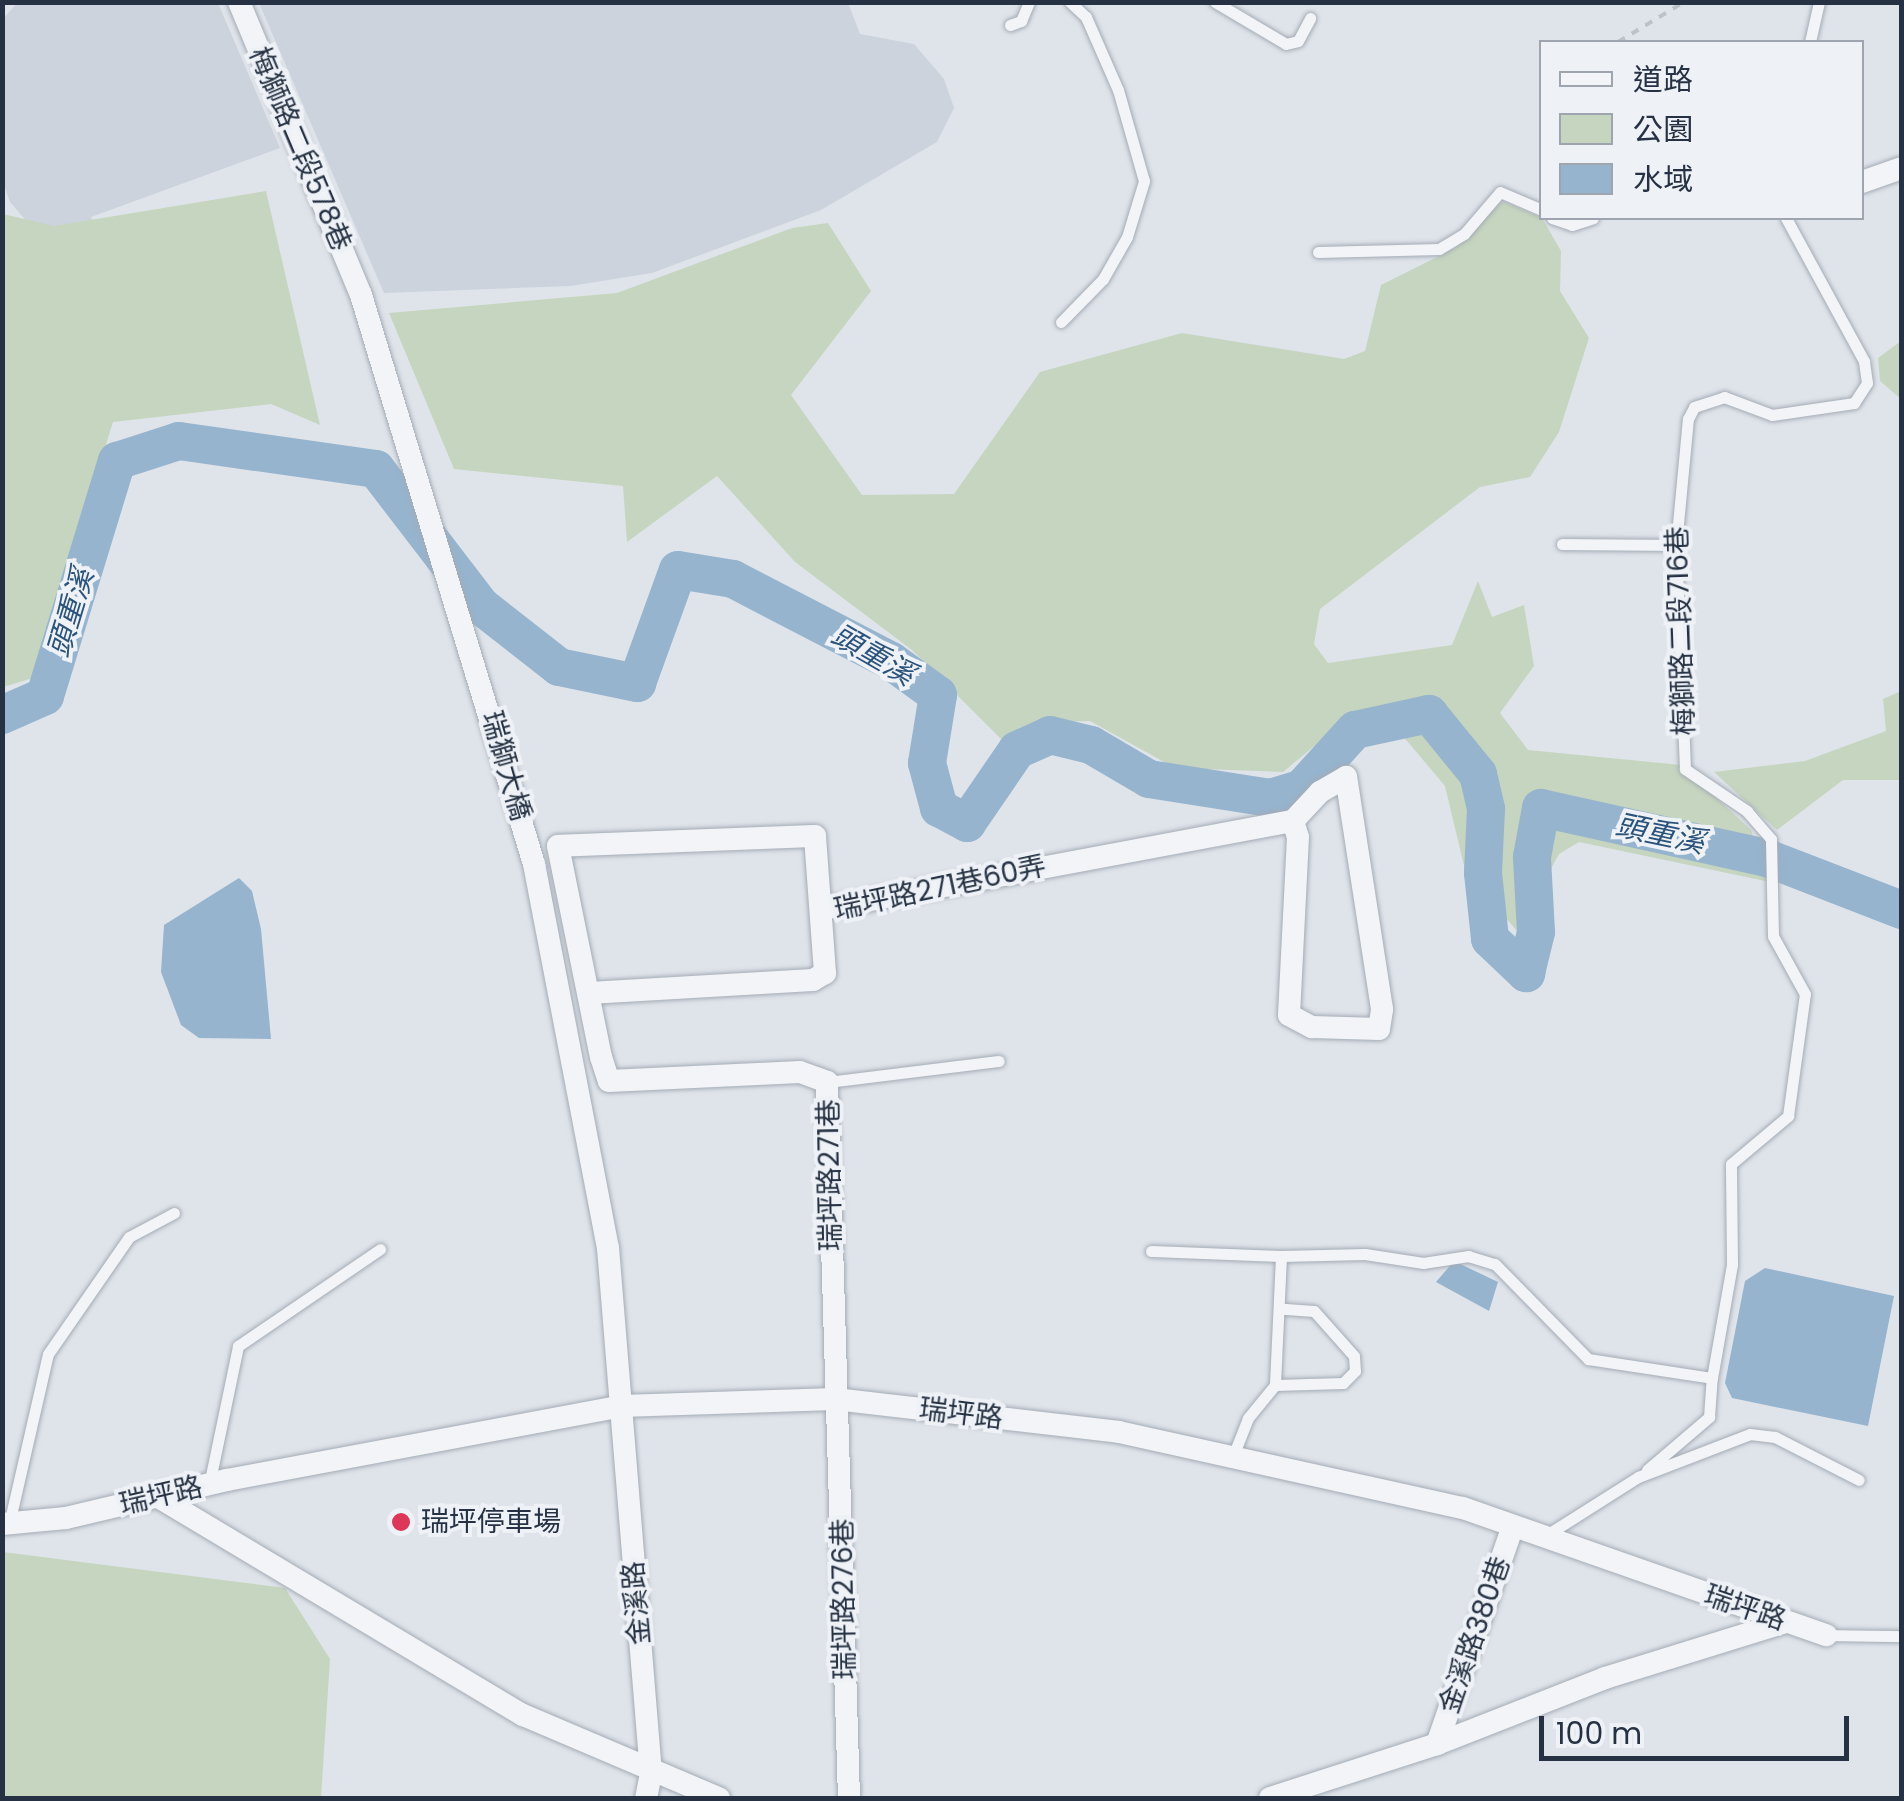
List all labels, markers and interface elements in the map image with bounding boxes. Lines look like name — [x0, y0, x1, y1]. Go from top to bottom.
legend — [1539, 40, 1864, 220]
street label: 梅獅路二段578巷 — [242, 42, 358, 256]
text: 道路 — [1633, 58, 1693, 101]
text: 公園 — [1633, 108, 1693, 151]
text: 水域 — [1633, 158, 1693, 201]
street label: 梅獅路二段716巷 — [1661, 525, 1701, 737]
water label: 頭重溪 — [41, 565, 101, 661]
water label: 頭重溪 — [825, 617, 921, 693]
street label: 瑞獅大橋 — [474, 708, 538, 824]
water label: 頭重溪 — [1612, 807, 1708, 861]
street label: 瑞坪路271巷60弄 — [831, 849, 1049, 927]
street label: 瑞坪路271巷 — [812, 1099, 848, 1251]
street label: 瑞坪路 — [917, 1392, 1005, 1436]
street label: 瑞坪路 — [116, 1470, 206, 1522]
place label: 瑞坪停車場 — [421, 1505, 561, 1539]
marker: 瑞坪停車場 — [390, 1511, 412, 1533]
street label: 瑞坪路276巷 — [826, 1518, 862, 1680]
street label: 金溪路380巷 — [1432, 1552, 1518, 1718]
street label: 金溪路 — [617, 1560, 657, 1646]
street label: 瑞坪路 — [1700, 1578, 1790, 1638]
scale bar — [1544, 1696, 1854, 1758]
text: 100 m — [1556, 1712, 1642, 1755]

